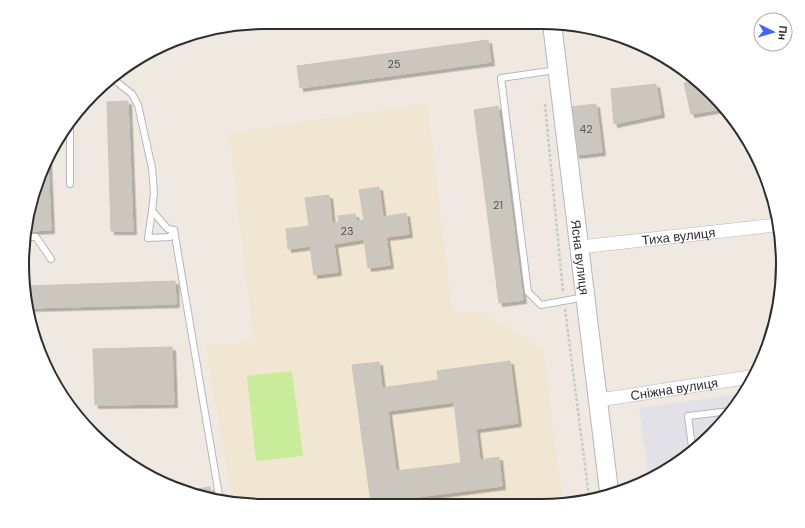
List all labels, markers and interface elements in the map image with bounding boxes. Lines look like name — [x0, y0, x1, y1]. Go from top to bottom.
north arrow — [753, 12, 793, 52]
text: Пн — [775, 25, 791, 41]
house number: 25 — [387, 57, 401, 71]
house number: 42 — [579, 122, 593, 136]
house number: 21 — [493, 198, 503, 212]
street label: Ясна вулиця — [567, 219, 594, 296]
street label: Тиха вулиця — [641, 223, 716, 249]
house number: 23 — [341, 224, 353, 238]
street label: Сніжна вулиця — [629, 374, 719, 404]

